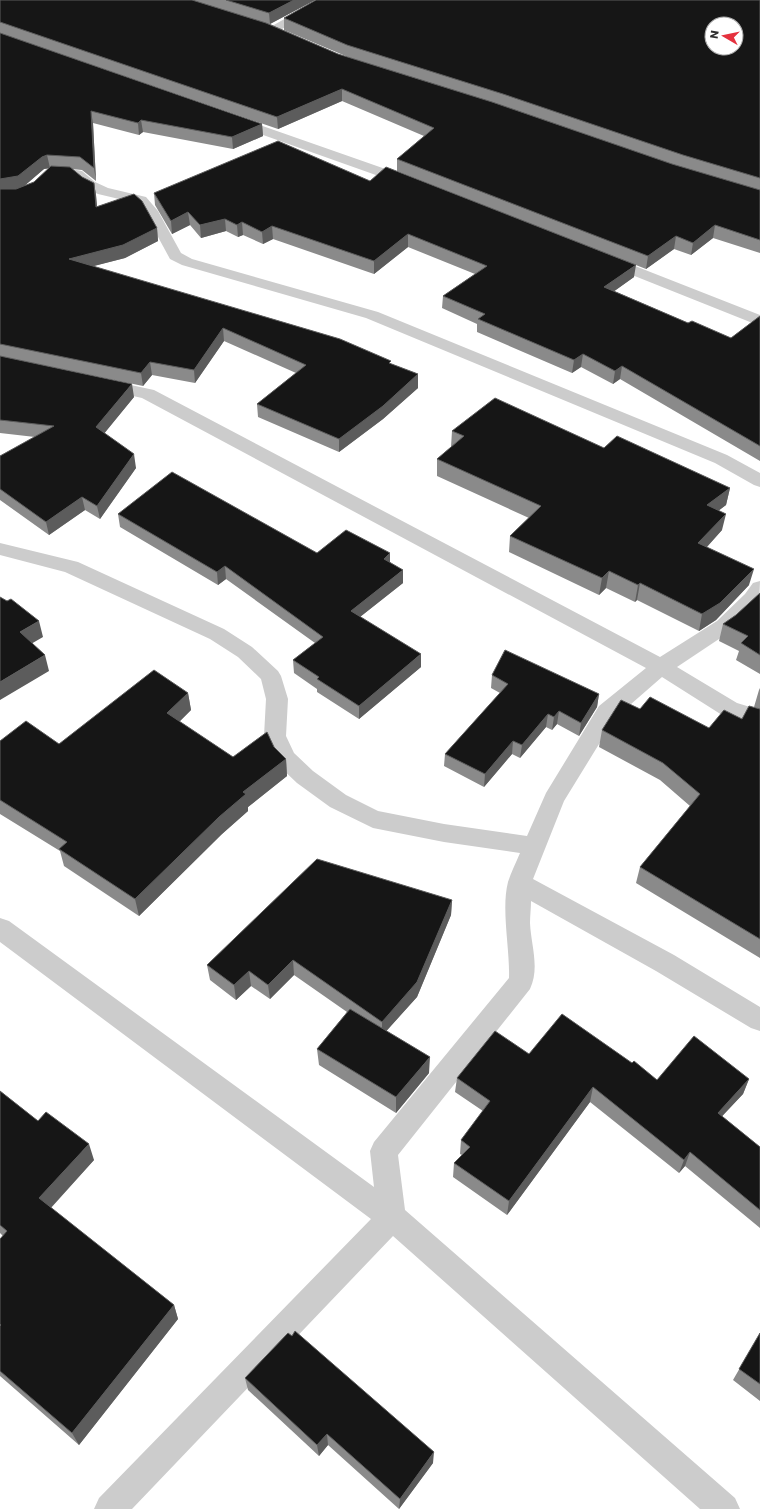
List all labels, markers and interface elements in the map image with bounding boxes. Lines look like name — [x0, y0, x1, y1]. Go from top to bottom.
north arrow — [704, 16, 744, 56]
text: N — [706, 29, 723, 40]

